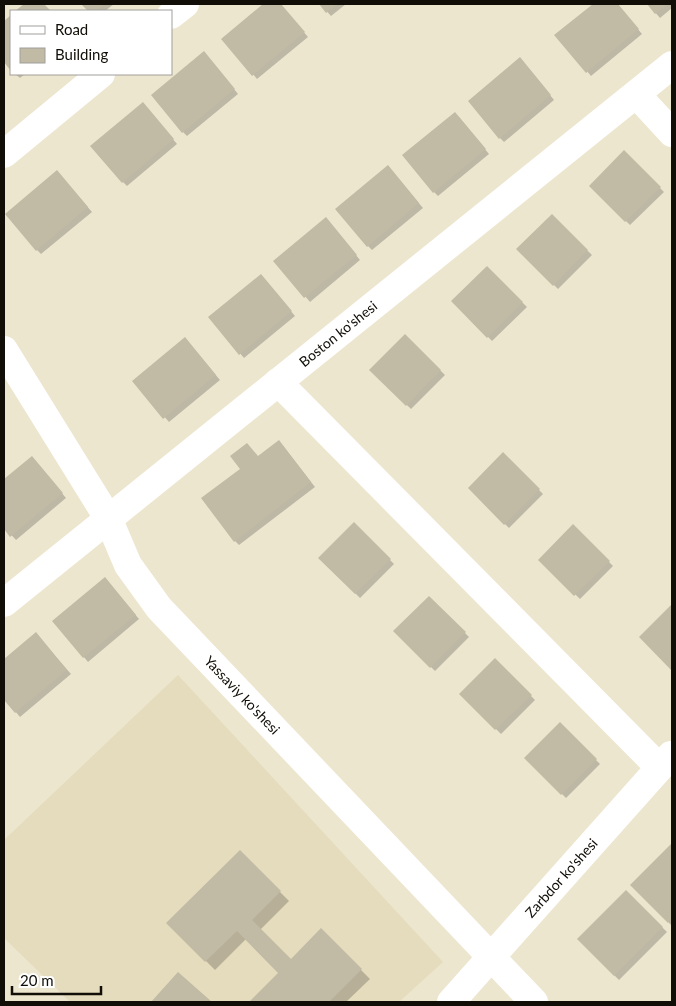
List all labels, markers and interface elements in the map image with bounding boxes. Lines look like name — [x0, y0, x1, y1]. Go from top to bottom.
legend — [10, 10, 172, 75]
text: Road — [55, 20, 88, 38]
text: Building — [55, 45, 108, 63]
street label: Boston ko'shesi — [295, 297, 380, 370]
street label: Yassaviy ko'shesi — [201, 652, 284, 738]
street label: Zarbdor ko'shesi — [521, 835, 601, 921]
scale bar — [12, 964, 101, 996]
text: 20 m — [20, 971, 54, 989]

